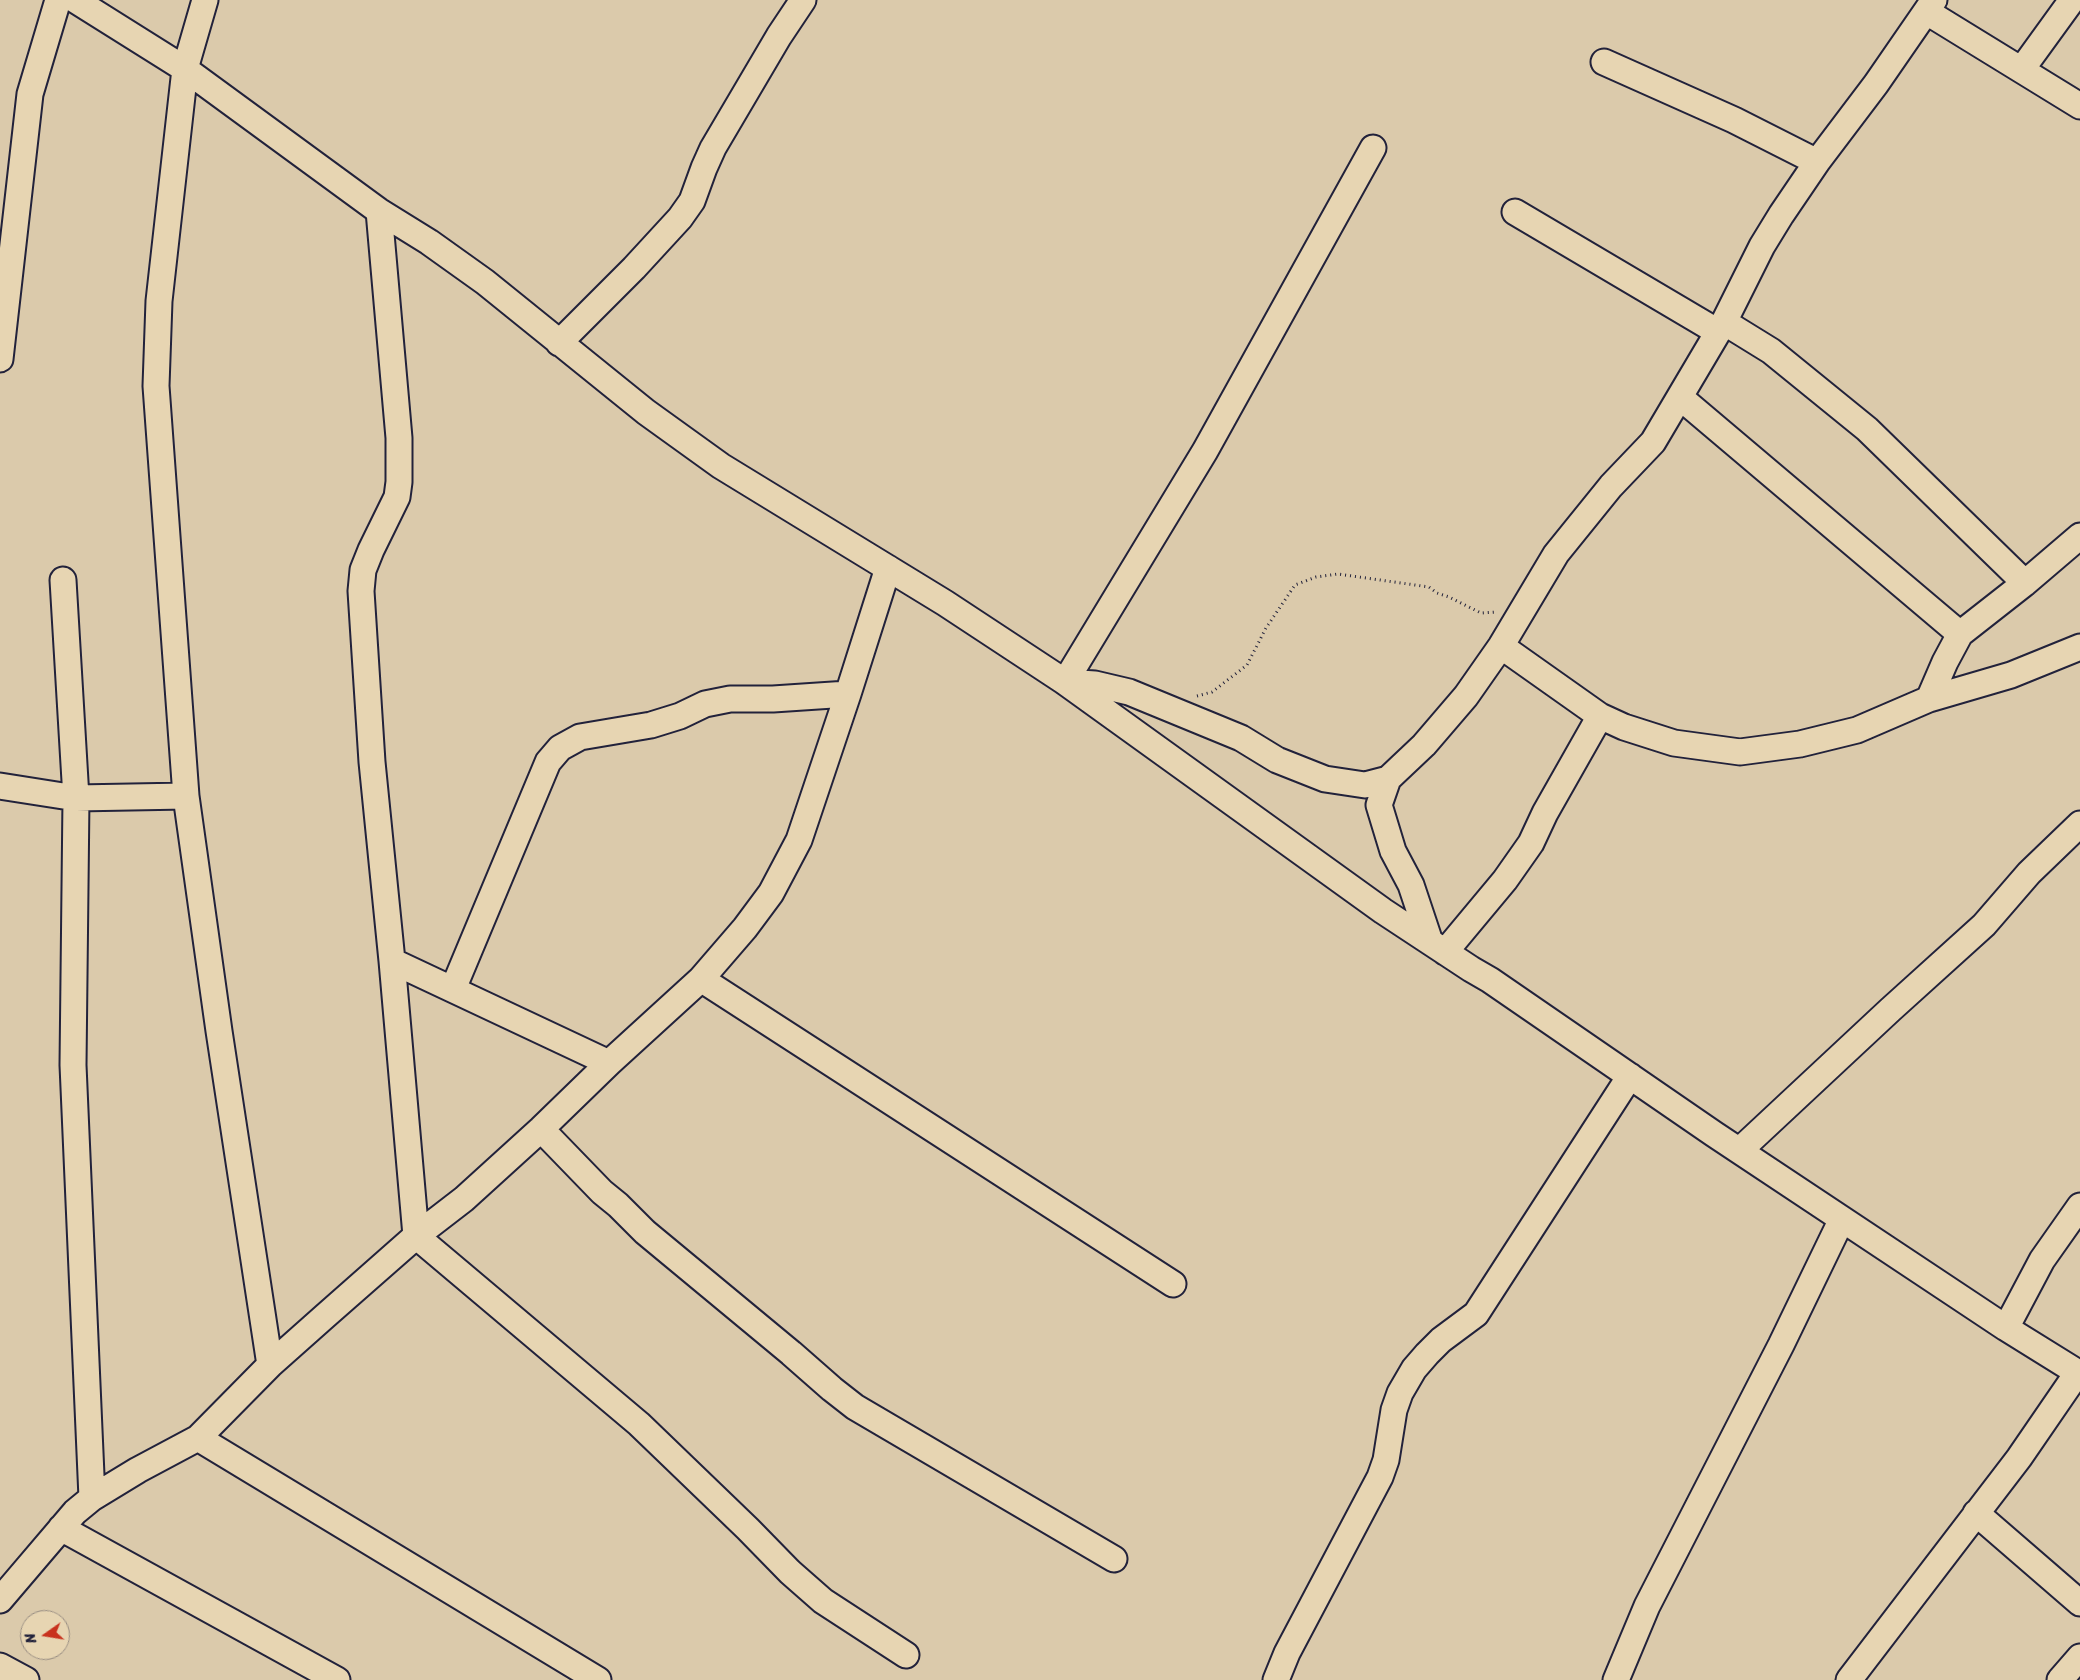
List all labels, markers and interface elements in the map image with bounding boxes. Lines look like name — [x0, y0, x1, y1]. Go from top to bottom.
north arrow — [20, 1610, 70, 1660]
text: N — [18, 1631, 44, 1646]

